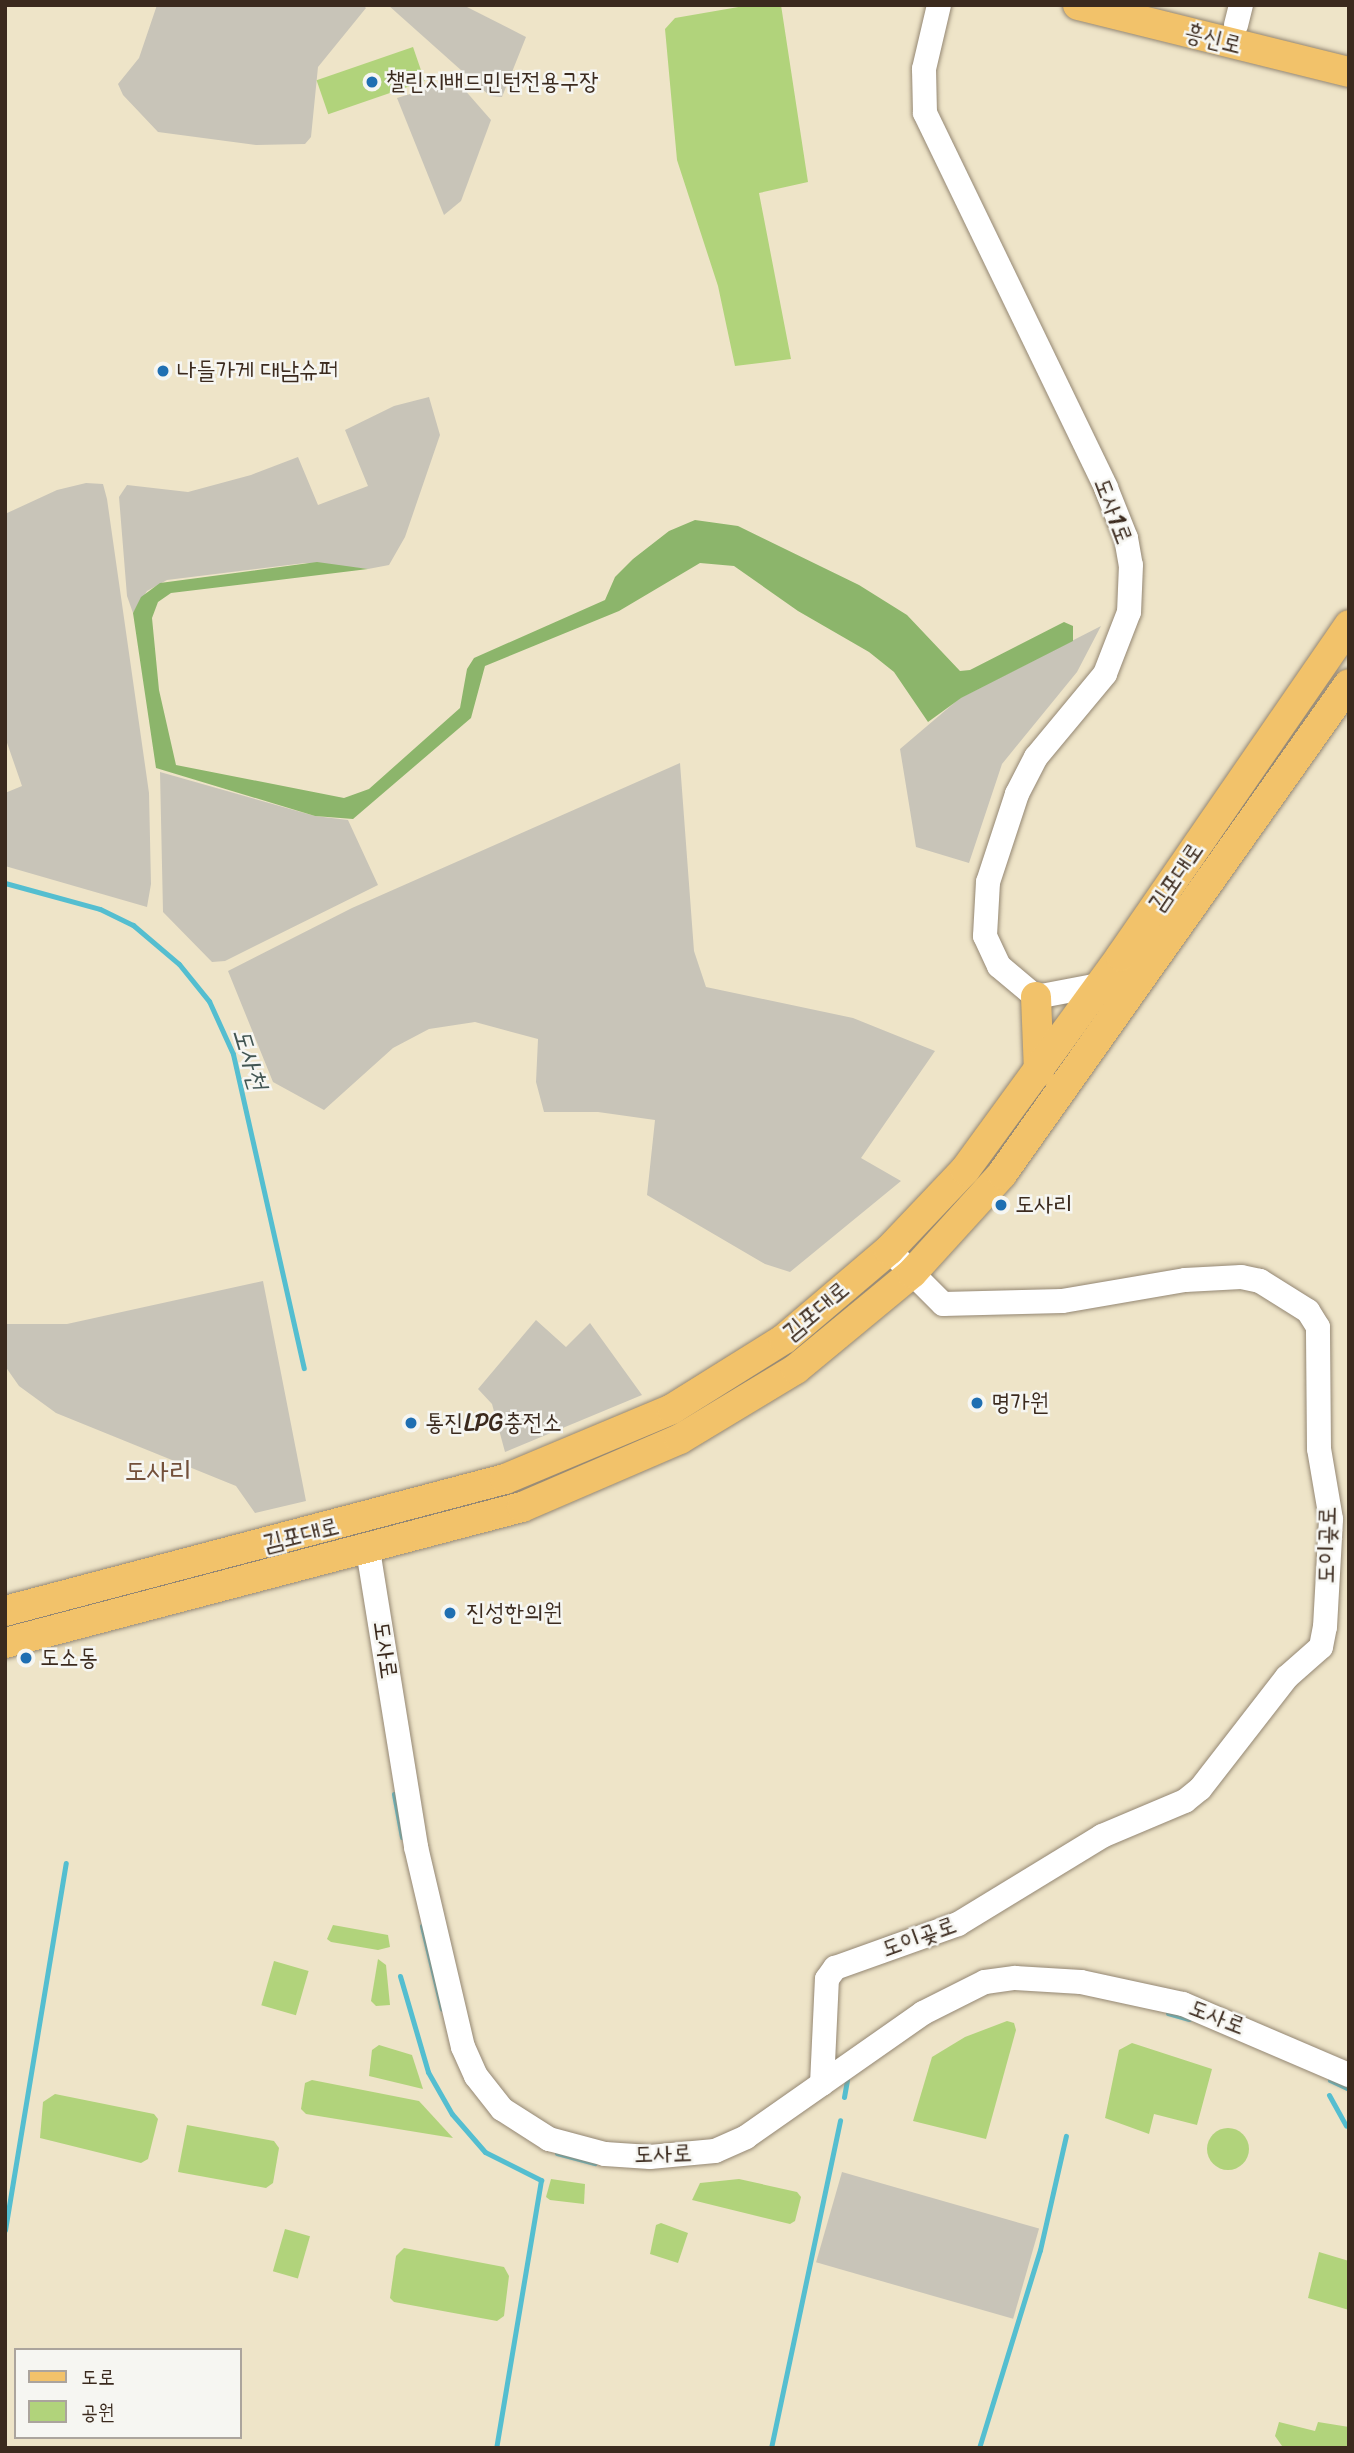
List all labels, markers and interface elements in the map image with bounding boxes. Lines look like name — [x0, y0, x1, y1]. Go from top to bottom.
street label: 흥신로 — [1181, 18, 1245, 60]
place label: 챌린지배드민턴전용구장 — [386, 68, 598, 96]
marker: 챌린지배드민턴전용구장 — [364, 74, 380, 90]
place label: 나들가게 대남슈퍼 — [177, 357, 338, 385]
marker: 나들가게 대남슈퍼 — [155, 363, 171, 379]
street label: 도사1로 — [1087, 474, 1139, 548]
street label: 김포대로 — [1142, 837, 1210, 917]
water label: 도사천 — [226, 1024, 274, 1094]
place label: 도사리 — [1015, 1191, 1073, 1219]
marker: 도사리 — [993, 1197, 1009, 1213]
street label: 김포대로 — [777, 1275, 855, 1347]
place label: 명가원 — [991, 1389, 1049, 1417]
marker: 명가원 — [969, 1395, 985, 1411]
place label: 통진LPG충전소 — [425, 1409, 562, 1437]
marker: 통진LPG충전소 — [403, 1415, 419, 1431]
district label: 도사리 — [124, 1454, 192, 1488]
street label: 도이곶로 — [1312, 1506, 1342, 1584]
street label: 김포대로 — [260, 1512, 342, 1558]
place label: 진성한의원 — [466, 1599, 563, 1627]
marker: 진성한의원 — [440, 1603, 460, 1623]
street label: 도사로 — [367, 1619, 403, 1681]
place label: 도소동 — [40, 1644, 98, 1672]
marker: 도소동 — [18, 1650, 34, 1666]
street label: 도이곶로 — [878, 1910, 960, 1964]
street label: 도사로 — [1185, 1993, 1249, 2041]
street label: 도사로 — [634, 2139, 692, 2169]
legend — [14, 2348, 242, 2439]
text: 도로 — [81, 2358, 115, 2396]
text: 공원 — [81, 2393, 115, 2431]

